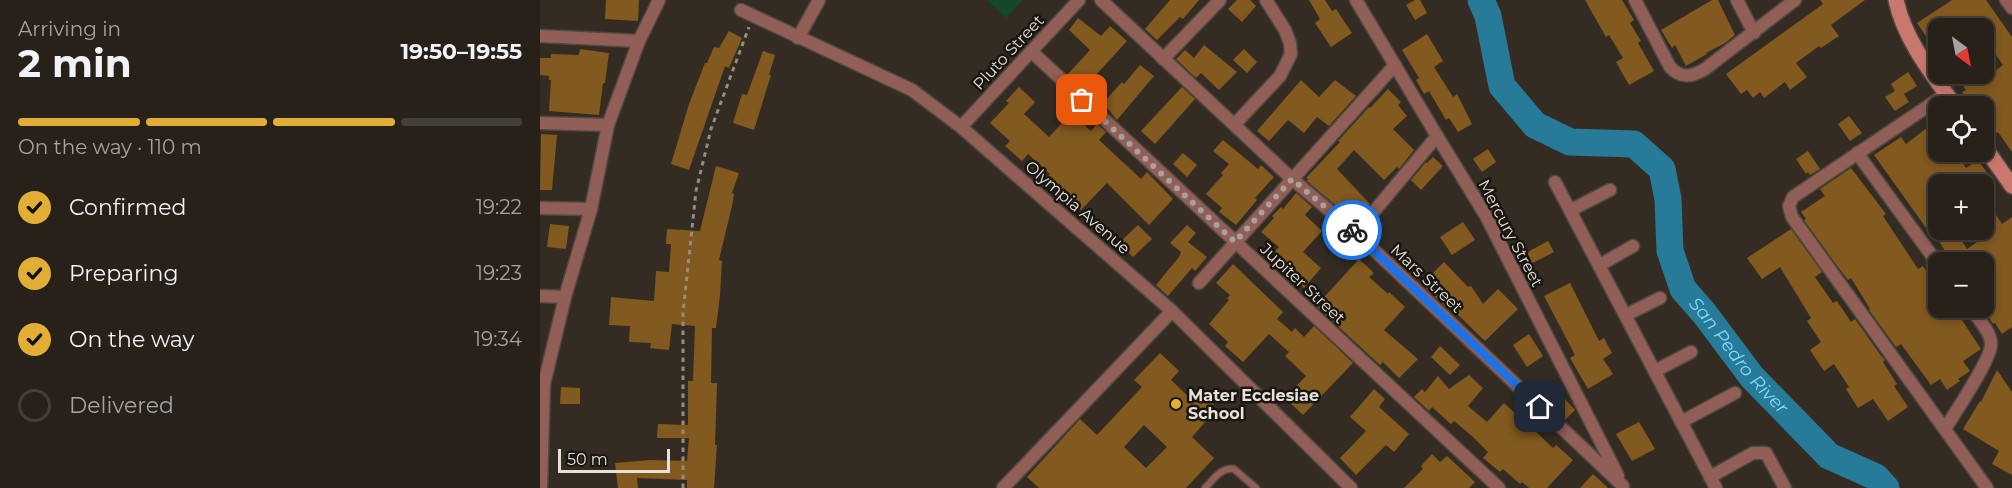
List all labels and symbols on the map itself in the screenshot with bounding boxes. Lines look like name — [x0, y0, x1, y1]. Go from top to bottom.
street label: Pluto Street — [969, 11, 1048, 94]
north arrow — [1928, 18, 1994, 84]
pin — [1056, 74, 1107, 125]
street label: Olympia Avenue — [1021, 157, 1134, 258]
street label: Mercury Street — [1474, 176, 1547, 290]
courier — [1322, 200, 1382, 260]
street label: Jupiter Street — [1256, 239, 1349, 328]
street label: Mars Street — [1387, 240, 1467, 317]
water label: San Pedro River — [1684, 293, 1793, 419]
pin — [1514, 381, 1565, 432]
place label: Mater Ecclesiae School — [1188, 386, 1319, 423]
marker: Mater Ecclesiae School — [1169, 397, 1183, 411]
scale bar — [558, 446, 670, 474]

